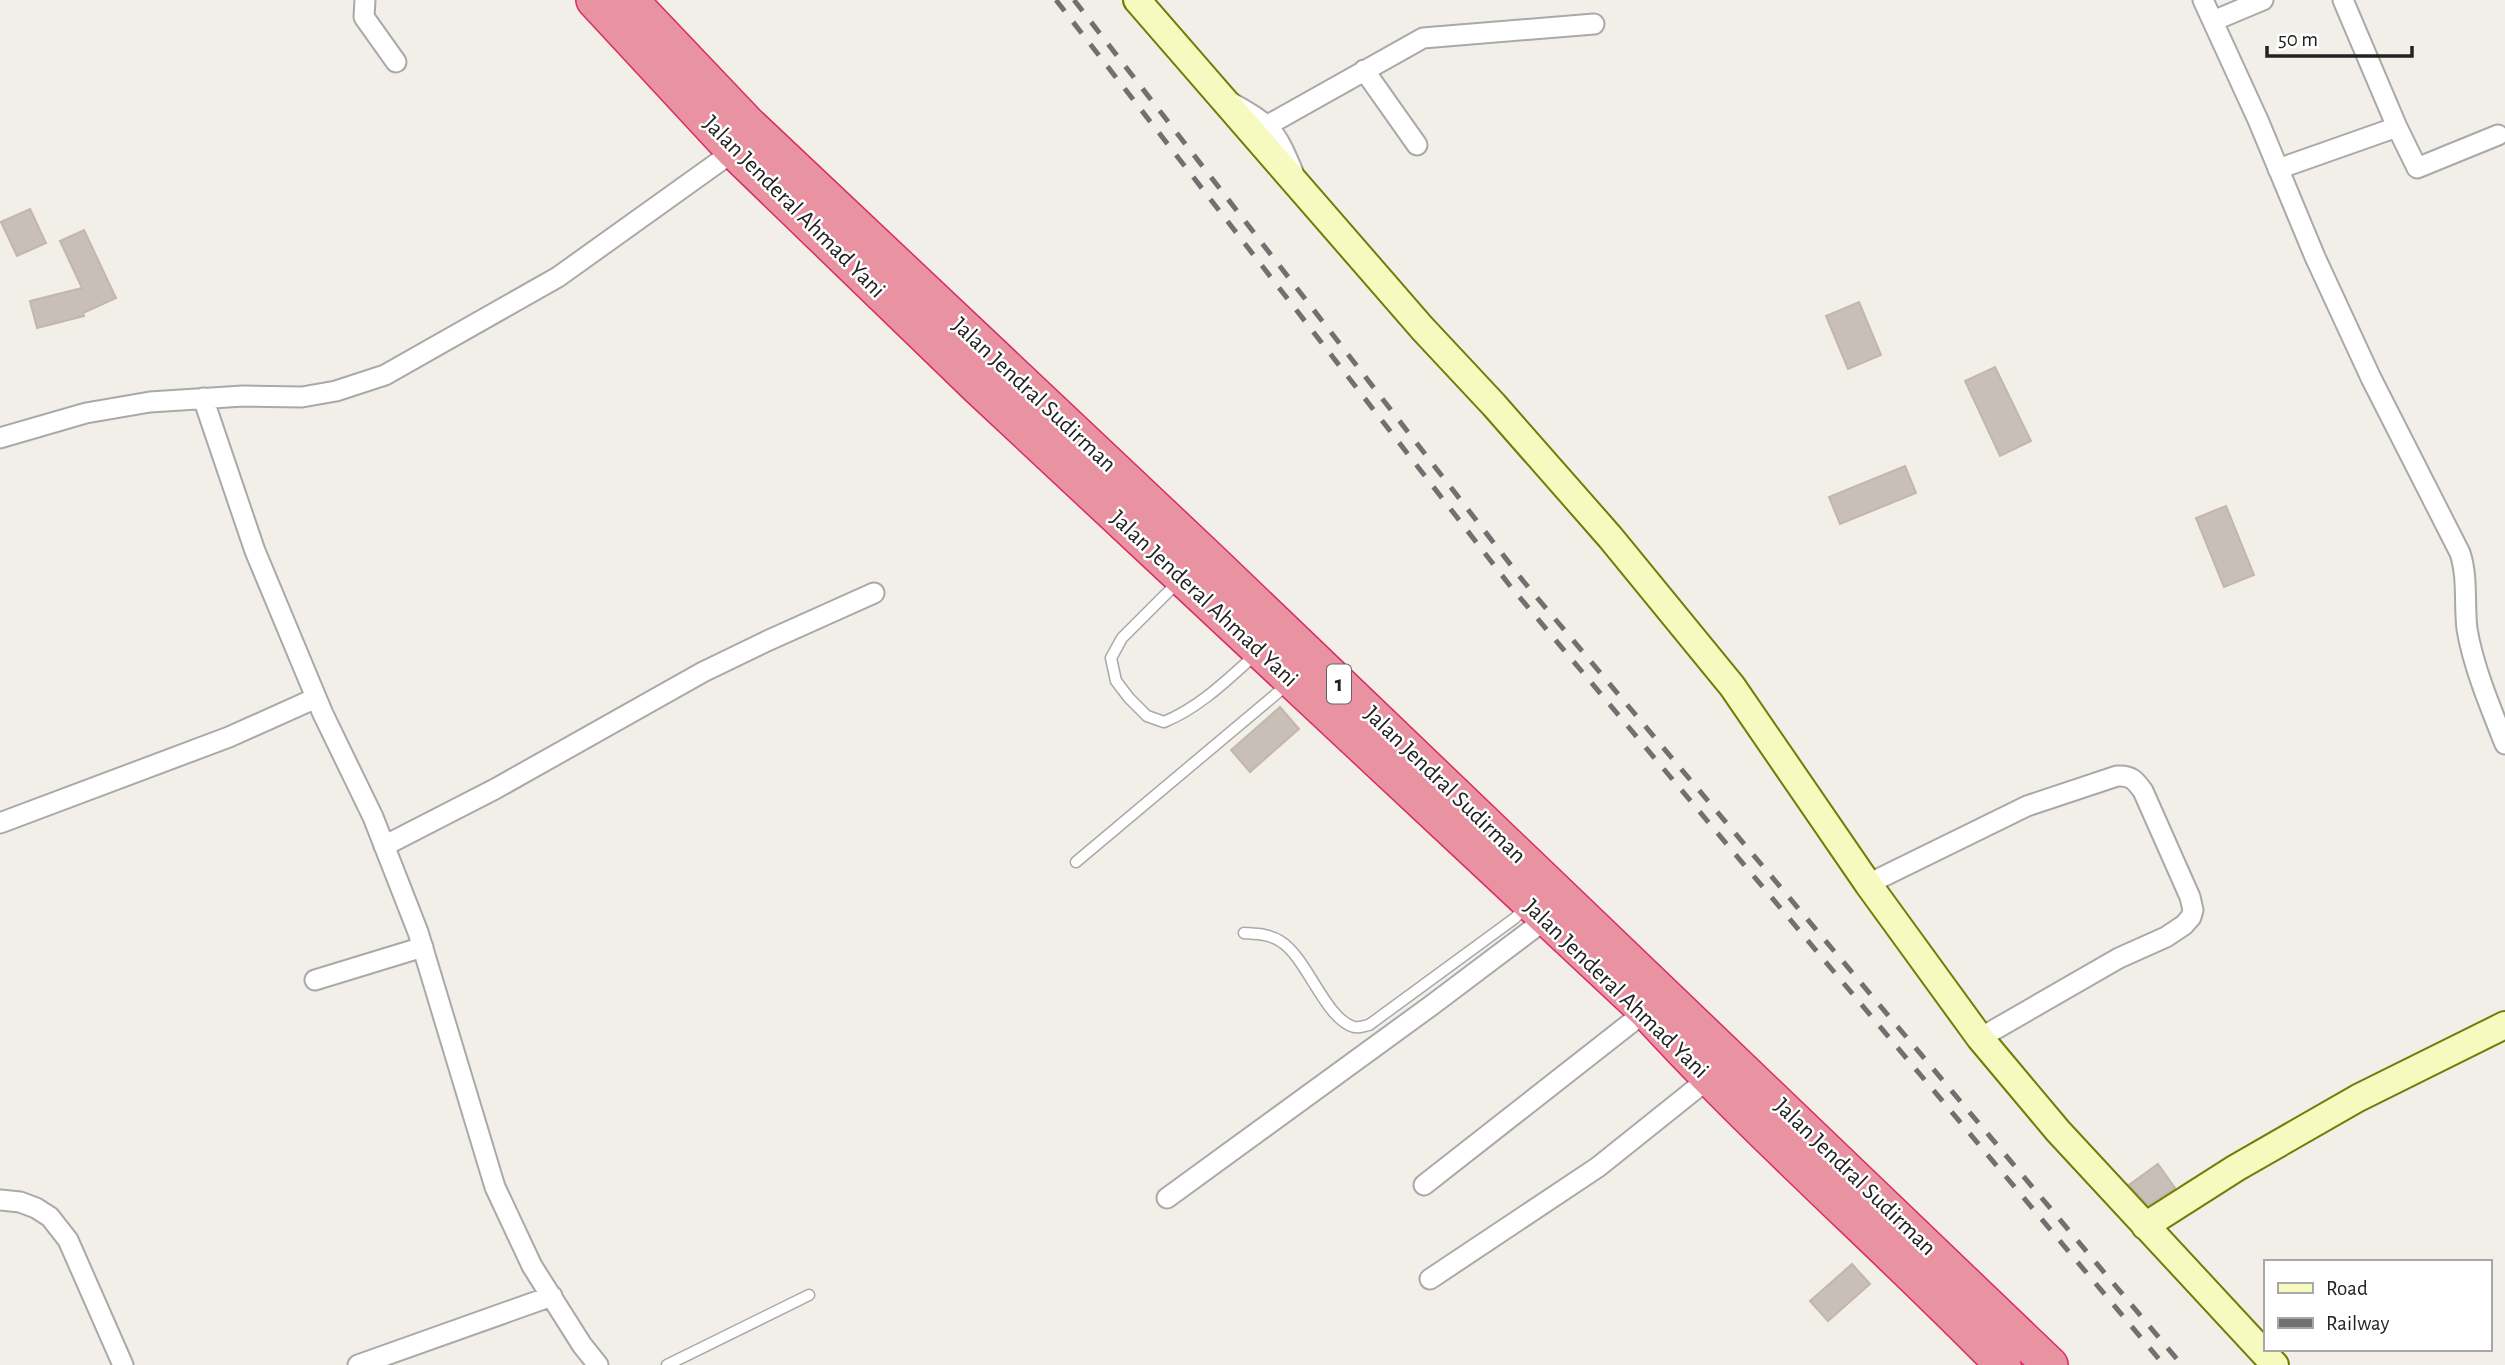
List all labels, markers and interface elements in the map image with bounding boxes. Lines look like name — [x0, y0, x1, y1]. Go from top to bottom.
scale bar — [2267, 14, 2412, 58]
text: 50 m — [2278, 29, 2318, 50]
street label: Jalan Jenderal Ahmad Yani — [698, 111, 890, 303]
street label: Jalan Jendral Sudirman — [947, 313, 1121, 477]
street label: Jalan Jenderal Ahmad Yani — [1106, 506, 1302, 692]
road number: 1 — [1327, 664, 1351, 704]
street label: Jalan Jendral Sudirman — [1360, 702, 1530, 868]
street label: Jalan Jenderal Ahmad Yani — [1519, 895, 1713, 1083]
street label: Jalan Jendral Sudirman — [1770, 1094, 1940, 1260]
legend — [2264, 1260, 2491, 1351]
text: Road — [2326, 1278, 2368, 1299]
text: Railway — [2326, 1313, 2389, 1334]

